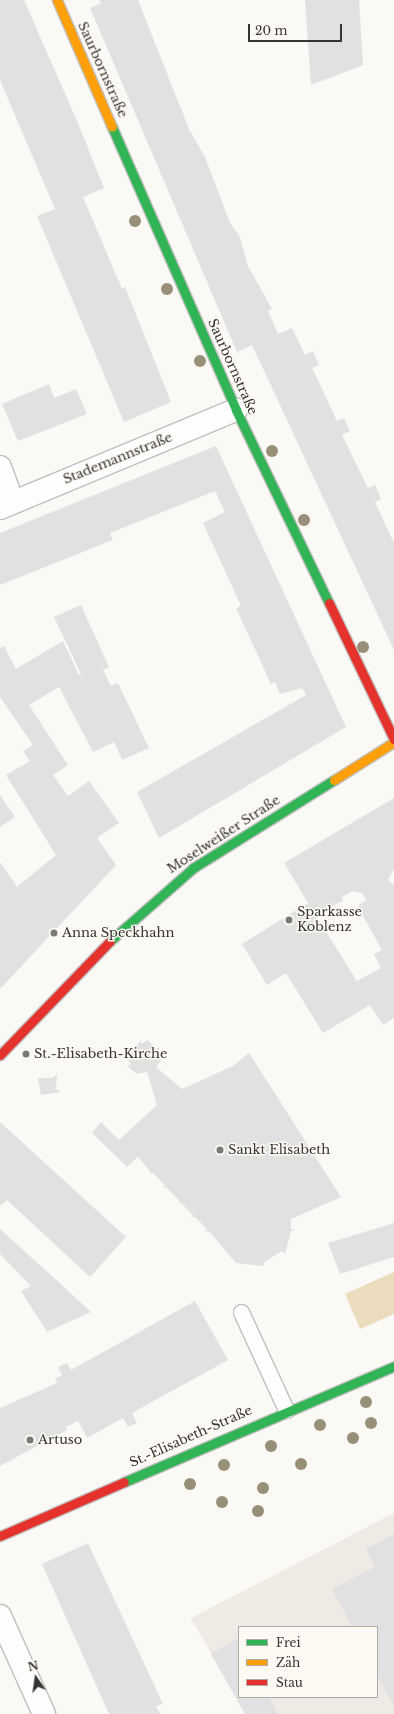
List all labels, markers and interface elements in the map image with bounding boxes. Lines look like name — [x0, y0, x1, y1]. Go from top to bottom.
scale bar — [250, 16, 344, 42]
street label: Saurbornstraße — [74, 20, 130, 120]
text: 20 m — [255, 23, 287, 38]
street label: Saurbornstraße — [204, 317, 260, 417]
street label: Stademannstraße — [61, 430, 175, 488]
street label: Moselweißer Straße — [164, 793, 284, 877]
place label: Sparkasse Koblenz — [297, 905, 362, 936]
marker: Sparkasse Koblenz — [284, 915, 294, 925]
place label: Anna Speckhahn — [62, 925, 175, 941]
marker: Anna Speckhahn — [49, 928, 59, 938]
place label: St.-Elisabeth-Kirche — [34, 1046, 167, 1062]
marker: St.-Elisabeth-Kirche — [21, 1049, 31, 1059]
place label: Sankt Elisabeth — [228, 1142, 330, 1158]
marker: Sankt Elisabeth — [215, 1145, 225, 1155]
street label: St.-Elisabeth-Straße — [127, 1403, 255, 1471]
place label: Artuso — [38, 1432, 82, 1448]
marker: Artuso — [25, 1435, 35, 1445]
legend — [238, 1626, 378, 1698]
text: Frei — [276, 1635, 301, 1650]
text: Zäh — [276, 1655, 300, 1670]
north arrow — [16, 1658, 56, 1698]
text: N — [27, 1658, 40, 1674]
text: Stau — [276, 1675, 303, 1690]

